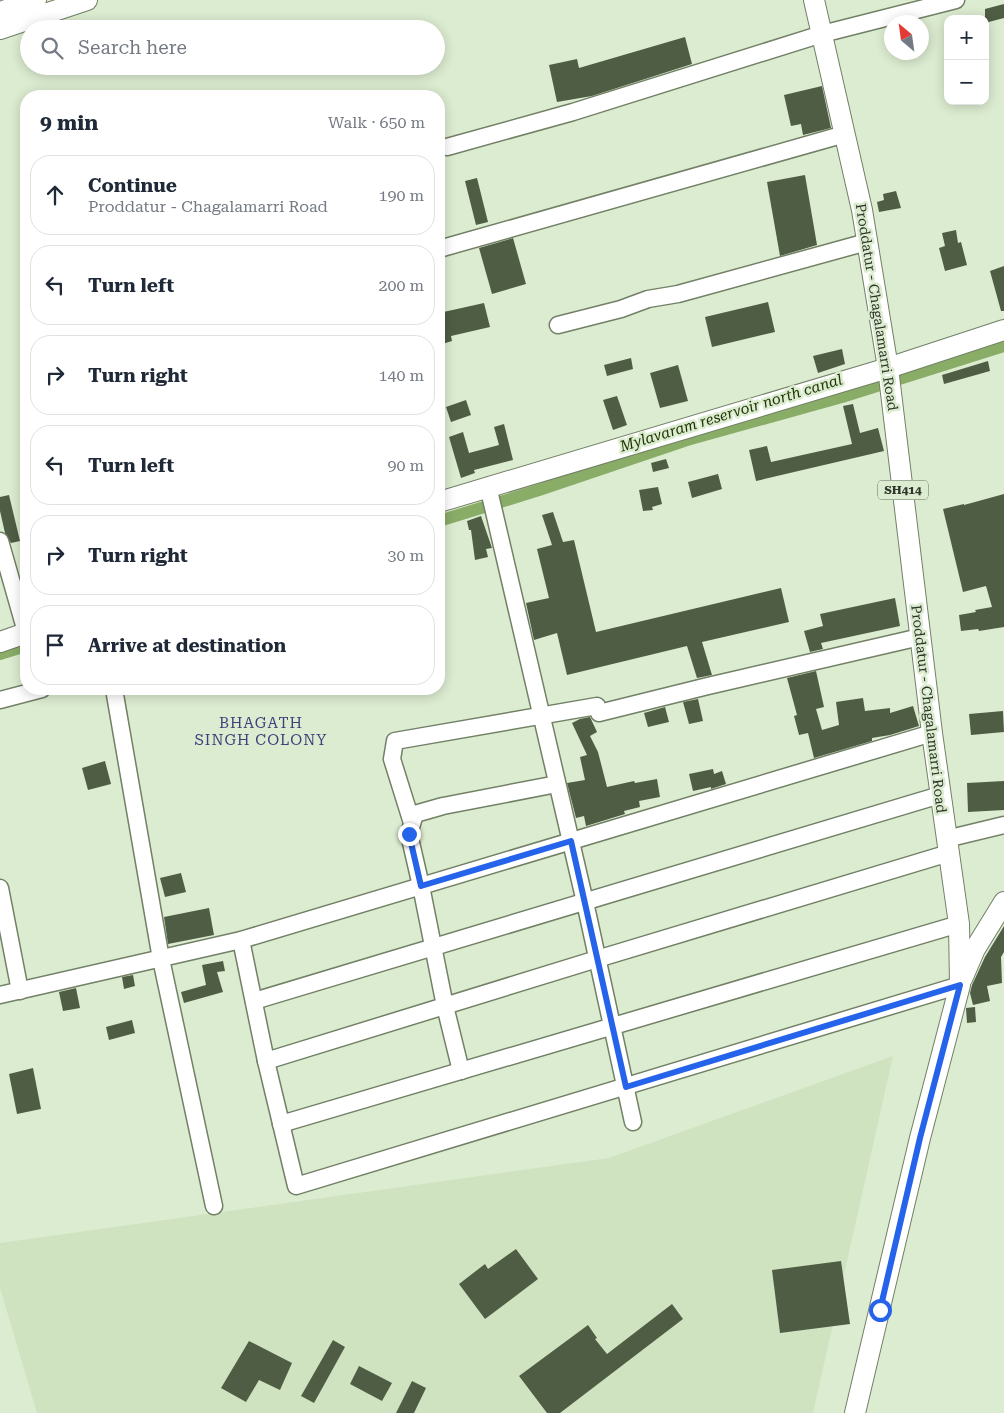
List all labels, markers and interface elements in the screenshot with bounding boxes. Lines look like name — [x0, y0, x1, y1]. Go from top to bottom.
north arrow — [884, 15, 929, 60]
map controls — [944, 15, 989, 105]
button: + — [944, 15, 989, 60]
search box — [20, 20, 445, 75]
icon: search — [38, 34, 66, 62]
text: Search here — [78, 36, 187, 59]
button: − — [944, 60, 989, 105]
text: 9 min — [40, 111, 98, 135]
text: Walk · 650 m — [328, 113, 425, 132]
text: Continue — [88, 174, 177, 197]
icon: ahead — [41, 181, 69, 209]
text: 190 m — [378, 186, 424, 205]
text: Proddatur - Chagalamarri Road — [88, 197, 328, 216]
street label: Proddatur - Chagalamarri Road — [853, 202, 901, 412]
icon: left — [41, 271, 69, 299]
text: Turn left — [88, 274, 174, 297]
text: 200 m — [378, 276, 424, 295]
icon: right — [41, 361, 69, 389]
text: Turn right — [88, 364, 188, 387]
text: 140 m — [378, 366, 424, 385]
water label: Mylavaram reservoir north canal — [617, 370, 845, 456]
icon: left — [41, 451, 69, 479]
text: Turn left — [88, 454, 174, 477]
text: 90 m — [387, 456, 424, 475]
road number: SH414 — [878, 480, 928, 500]
icon: right — [41, 541, 69, 569]
text: Turn right — [88, 544, 188, 567]
text: 30 m — [387, 546, 424, 565]
street label: Proddatur - Chagalamarri Road — [908, 604, 950, 814]
icon: arrive — [41, 631, 69, 659]
text: Arrive at destination — [88, 634, 286, 657]
district label: BHAGATH SINGH COLONY — [195, 714, 327, 749]
route end — [398, 823, 421, 846]
route start — [869, 1299, 892, 1322]

